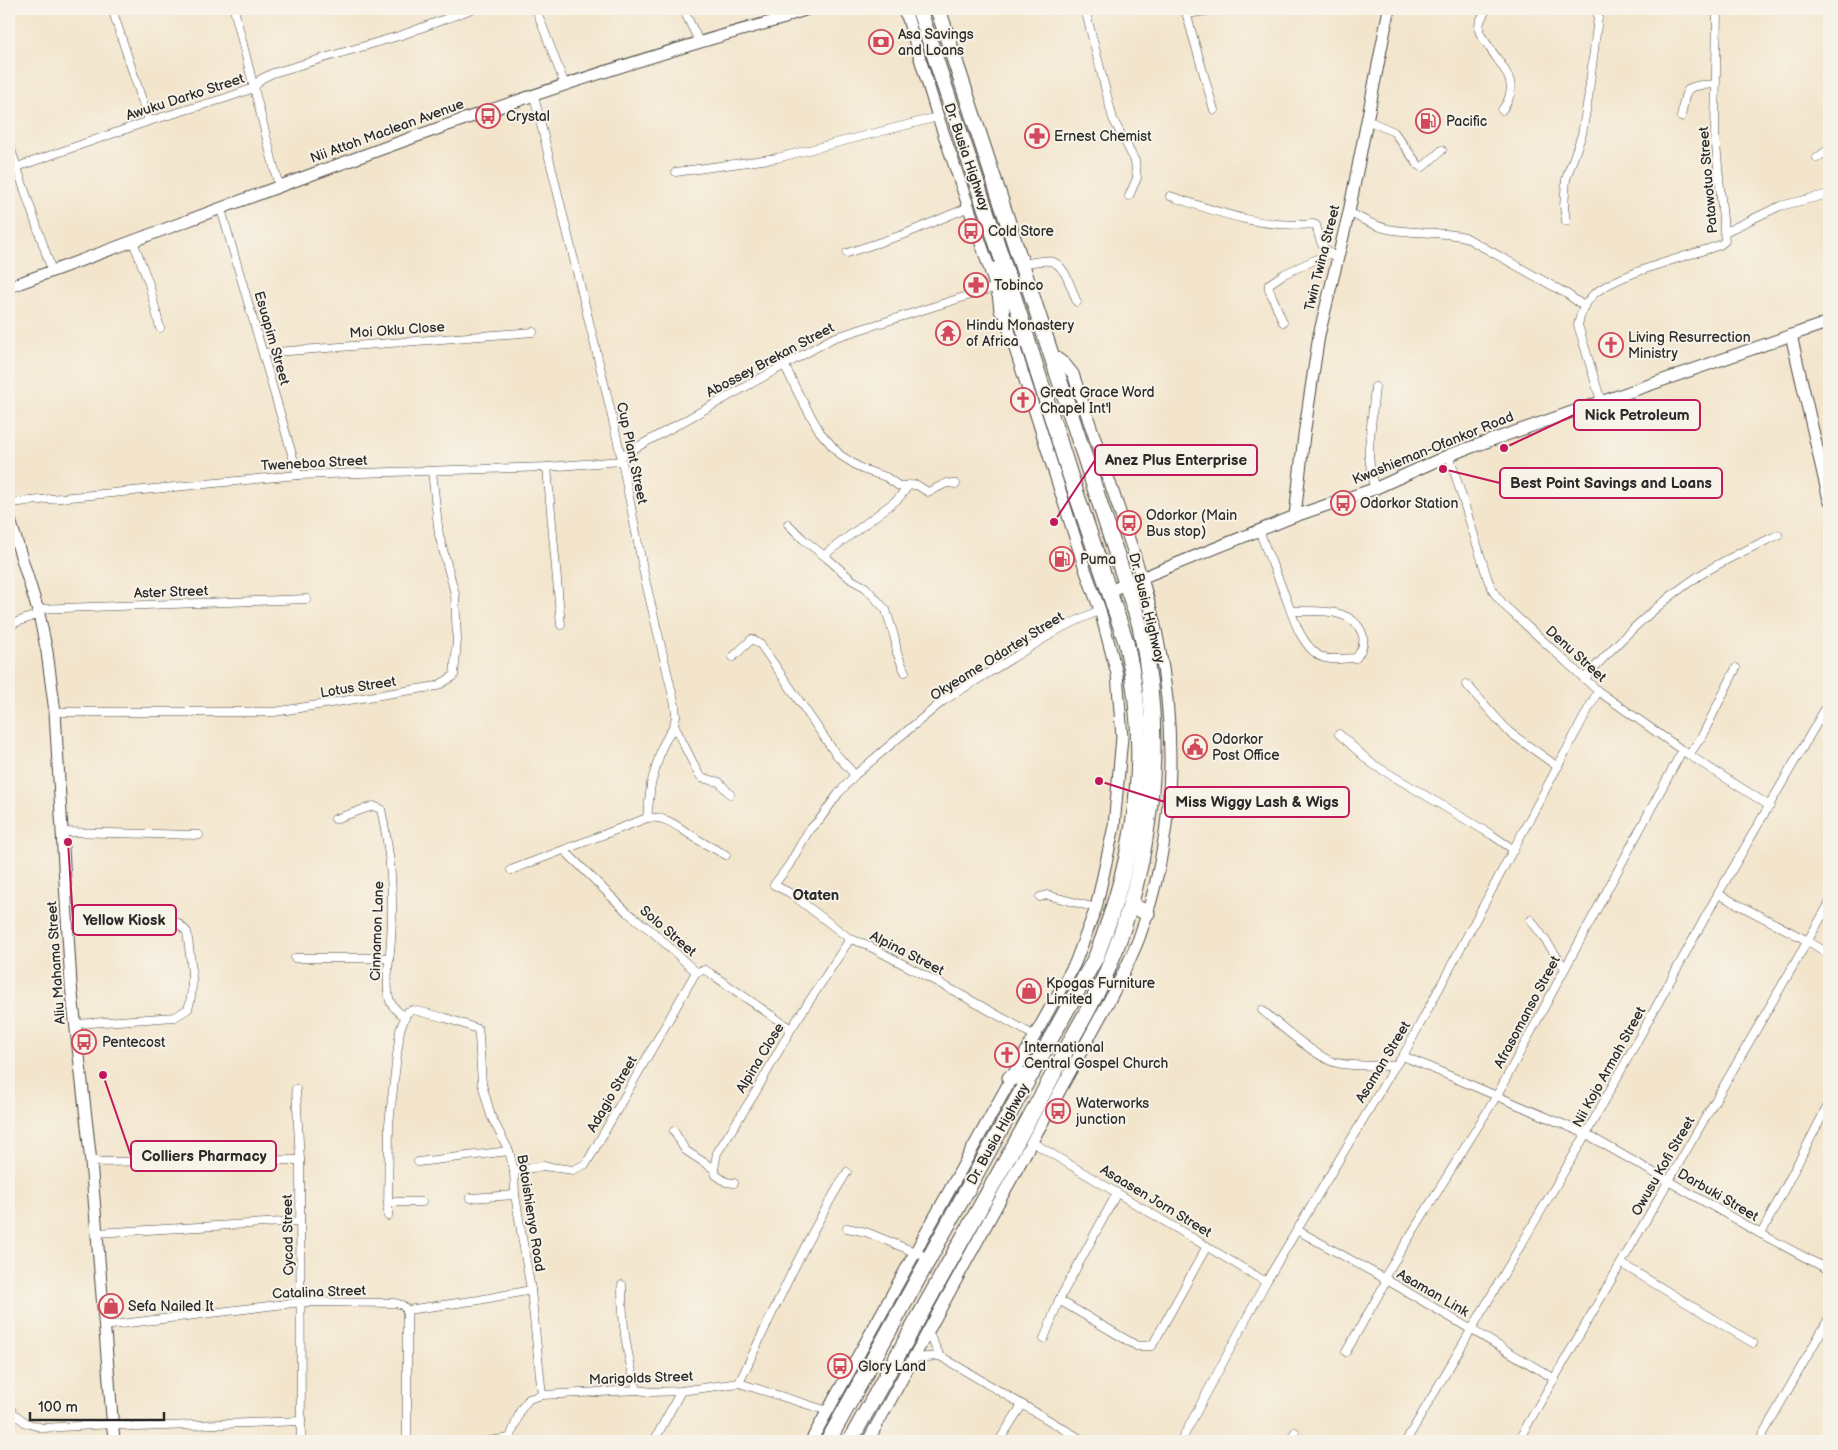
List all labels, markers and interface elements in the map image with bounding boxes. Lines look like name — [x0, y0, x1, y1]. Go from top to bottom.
place label: Asa Savings and Loans — [898, 26, 974, 59]
bank icon: Asa Savings and Loans — [868, 29, 894, 55]
street label: Awuku Darko Street — [124, 70, 247, 124]
street label: Nii Attoh Maclean Avenue — [308, 95, 466, 167]
street label: Dr. Busia Highway — [941, 101, 994, 214]
bus stop icon: Crystal — [475, 103, 501, 129]
place label: Crystal — [506, 108, 550, 125]
fuel station icon: Pacific — [1415, 108, 1441, 134]
place label: Pacific — [1446, 113, 1487, 130]
pharmacy icon: Ernest Chemist — [1024, 123, 1050, 149]
street label: Patawotuo Street — [1695, 125, 1721, 234]
place label: Ernest Chemist — [1054, 128, 1152, 145]
street label: Twin Twina Street — [1301, 203, 1344, 313]
bus stop icon: Cold Store — [958, 218, 984, 244]
place label: Cold Store — [988, 223, 1054, 240]
pharmacy icon: Tobinco — [963, 272, 989, 298]
place label: Tobinco — [994, 277, 1043, 294]
street label: Esuapim Street — [250, 289, 294, 388]
place label: Hindu Monastery of Africa — [966, 317, 1075, 350]
street label: Moi Oklu Close — [349, 318, 445, 342]
street label: Abossey Brekan Street — [703, 319, 838, 401]
temple icon: Hindu Monastery of Africa — [935, 320, 961, 346]
place label: Living Resurrection Ministry — [1628, 329, 1751, 362]
church icon: Living Resurrection Ministry — [1598, 332, 1624, 358]
place label: Great Grace Word Chapel Int'l — [1040, 384, 1154, 417]
church icon: Great Grace Word Chapel Int'l — [1010, 387, 1036, 413]
callout: Nick Petroleum — [1574, 400, 1700, 430]
street label: Cup Plant Street — [613, 401, 651, 506]
text: Nick Petroleum — [1584, 406, 1690, 425]
street label: Kwashieman-Ofankor Road — [1350, 408, 1516, 488]
callout: Anez Plus Enterprise — [1095, 445, 1257, 475]
text: Anez Plus Enterprise — [1104, 451, 1247, 470]
street label: Tweneboa Street — [260, 452, 368, 474]
callout: Best Point Savings and Loans — [1500, 468, 1722, 498]
text: Best Point Savings and Loans — [1510, 474, 1712, 493]
bus stop icon: Odorkor Station — [1330, 490, 1356, 516]
place label: Odorkor Station — [1360, 495, 1458, 512]
place label: Odorkor (Main Bus stop) — [1146, 507, 1237, 540]
bus stop icon: Odorkor (Main Bus stop) — [1116, 510, 1142, 536]
fuel station icon: Puma — [1049, 546, 1075, 572]
place label: Puma — [1080, 551, 1116, 568]
street label: Dr. Busia Highway — [1125, 551, 1169, 666]
street label: Aster Street — [134, 582, 209, 602]
street label: Okyeame Odartey Street — [927, 608, 1067, 704]
street label: Denu Street — [1542, 622, 1610, 686]
street label: Lotus Street — [319, 673, 398, 701]
place label: Odorkor Post Office — [1212, 731, 1280, 764]
public building icon: Odorkor Post Office — [1182, 734, 1208, 760]
callout: Miss Wiggy Lash & Wigs — [1165, 787, 1349, 817]
text: Miss Wiggy Lash & Wigs — [1175, 793, 1339, 812]
street label: Cinnamon Lane — [367, 881, 387, 981]
district label: Otaten — [793, 886, 839, 905]
street label: Aliu Mahama Street — [43, 900, 69, 1025]
street label: Solo Street — [636, 902, 700, 961]
callout: Yellow Kiosk — [73, 905, 176, 935]
text: Yellow Kiosk — [83, 911, 165, 930]
street label: Alpina Street — [867, 927, 947, 979]
street label: Afrasomanso Street — [1490, 952, 1564, 1071]
place label: Kpogas Furniture Limited — [1046, 975, 1155, 1008]
shop icon: Kpogas Furniture Limited — [1016, 978, 1042, 1004]
street label: Nii Kojo Armah Street — [1569, 1003, 1650, 1130]
street label: Asaman Street — [1352, 1017, 1414, 1106]
street label: Alpina Close — [732, 1020, 788, 1096]
bus stop icon: Pentecost — [71, 1029, 97, 1055]
place label: Pentecost — [102, 1034, 166, 1051]
place label: International Central Gospel Church — [1024, 1039, 1168, 1072]
church icon: International Central Gospel Church — [994, 1042, 1020, 1068]
street label: Adagio Street — [583, 1052, 641, 1135]
street label: Dr. Busia Highway — [963, 1080, 1033, 1188]
place label: Waterworks junction — [1075, 1095, 1149, 1128]
bus stop icon: Waterworks junction — [1045, 1098, 1071, 1124]
street label: Owusu Kofi Street — [1628, 1113, 1699, 1219]
callout: Colliers Pharmacy — [131, 1141, 276, 1171]
text: Colliers Pharmacy — [141, 1147, 267, 1166]
street label: Botoishienyo Road — [513, 1153, 549, 1273]
street label: Asaasen Jorn Street — [1097, 1161, 1215, 1241]
street label: Darbuki Street — [1675, 1165, 1762, 1225]
street label: Cycad Street — [279, 1194, 297, 1276]
street label: Asaman Link — [1394, 1266, 1472, 1320]
street label: Catalina Street — [272, 1282, 367, 1302]
shop icon: Sefa Nailed It — [98, 1293, 124, 1319]
place label: Sefa Nailed It — [128, 1298, 214, 1315]
bus stop icon: Glory Land — [827, 1353, 853, 1379]
place label: Glory Land — [858, 1358, 926, 1375]
street label: Marigolds Street — [589, 1368, 694, 1388]
scale bar — [30, 1390, 164, 1422]
text: 100 m — [38, 1398, 78, 1417]

